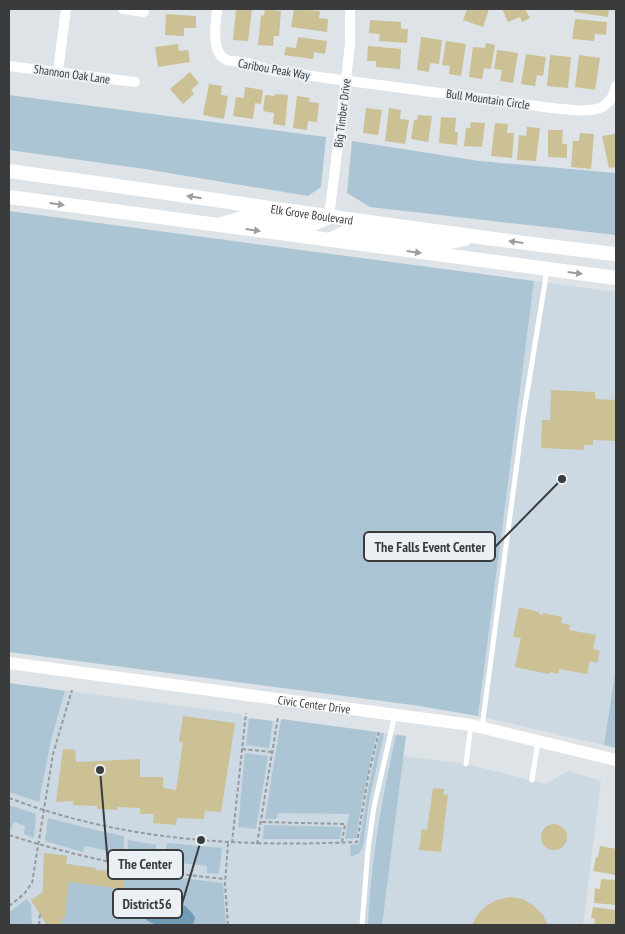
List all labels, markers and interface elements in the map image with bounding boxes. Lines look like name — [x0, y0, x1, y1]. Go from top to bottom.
street label: Caribou Peak Way — [237, 55, 312, 83]
street label: Shannon Oak Lane — [33, 61, 111, 87]
street label: Big Timber Drive — [330, 78, 354, 148]
street label: Bull Mountain Circle — [445, 86, 531, 112]
one-way arrow — [186, 192, 202, 200]
one-way arrow — [49, 200, 65, 208]
street label: Elk Grove Boulevard — [270, 201, 354, 227]
one-way arrow — [245, 226, 261, 234]
one-way arrow — [507, 238, 523, 246]
one-way arrow — [406, 248, 422, 256]
one-way arrow — [567, 269, 583, 277]
callout: The Falls Event Center — [364, 532, 495, 561]
text: The Falls Event Center — [374, 538, 486, 556]
street label: Civic Center Drive — [277, 692, 352, 716]
callout: The Center — [108, 850, 183, 879]
text: The Center — [118, 855, 173, 873]
callout: District56 — [113, 889, 182, 918]
text: District56 — [122, 895, 172, 913]

